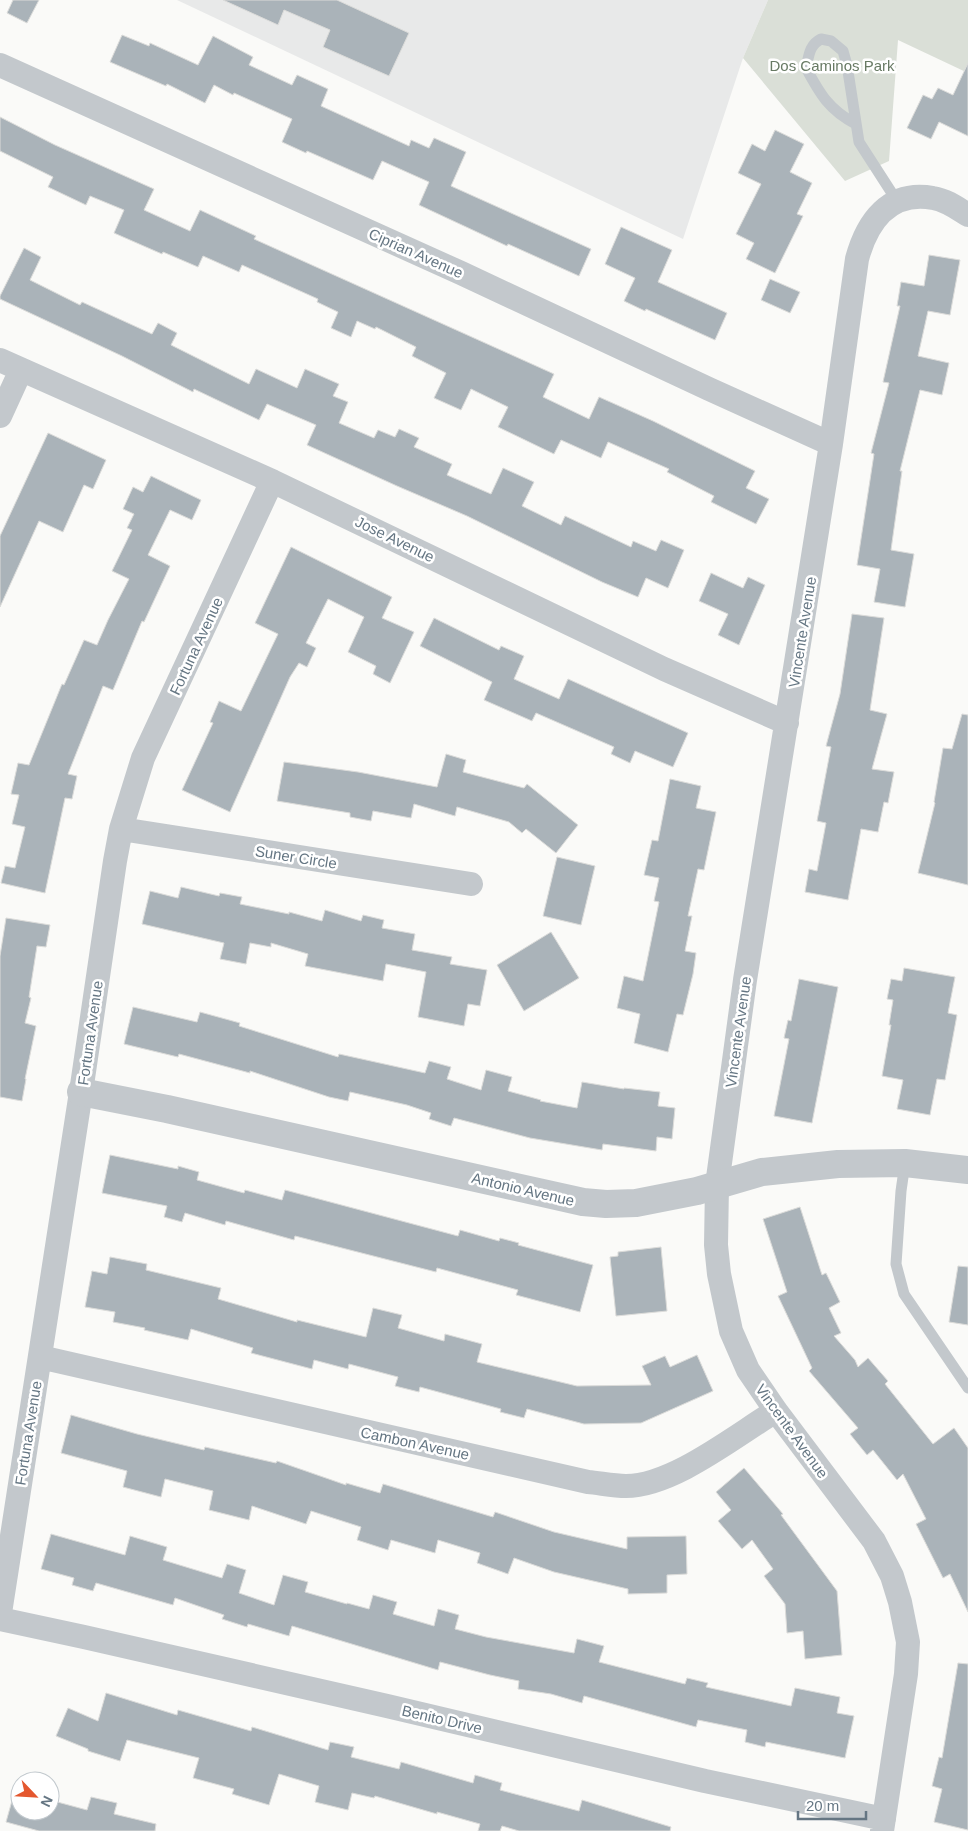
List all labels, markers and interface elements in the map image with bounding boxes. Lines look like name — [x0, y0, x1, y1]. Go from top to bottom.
park label: Dos Caminos Park — [769, 57, 895, 74]
street label: Ciprian Avenue — [366, 225, 466, 281]
street label: Jose Avenue — [353, 513, 437, 565]
street label: Vincente Avenue — [785, 575, 819, 689]
street label: Fortuna Avenue — [166, 595, 226, 697]
street label: Suner Circle — [254, 842, 338, 872]
street label: Vincente Avenue — [722, 975, 754, 1089]
street label: Fortuna Avenue — [74, 980, 106, 1086]
street label: Antonio Avenue — [470, 1169, 576, 1209]
street label: Fortuna Avenue — [11, 1380, 45, 1486]
street label: Vincente Avenue — [752, 1381, 832, 1481]
street label: Cambon Avenue — [359, 1423, 471, 1463]
street label: Benito Drive — [400, 1702, 484, 1736]
north arrow — [10, 1771, 60, 1821]
scale bar — [798, 1788, 866, 1820]
text: N — [37, 1794, 56, 1809]
text: 20 m — [806, 1797, 839, 1814]

